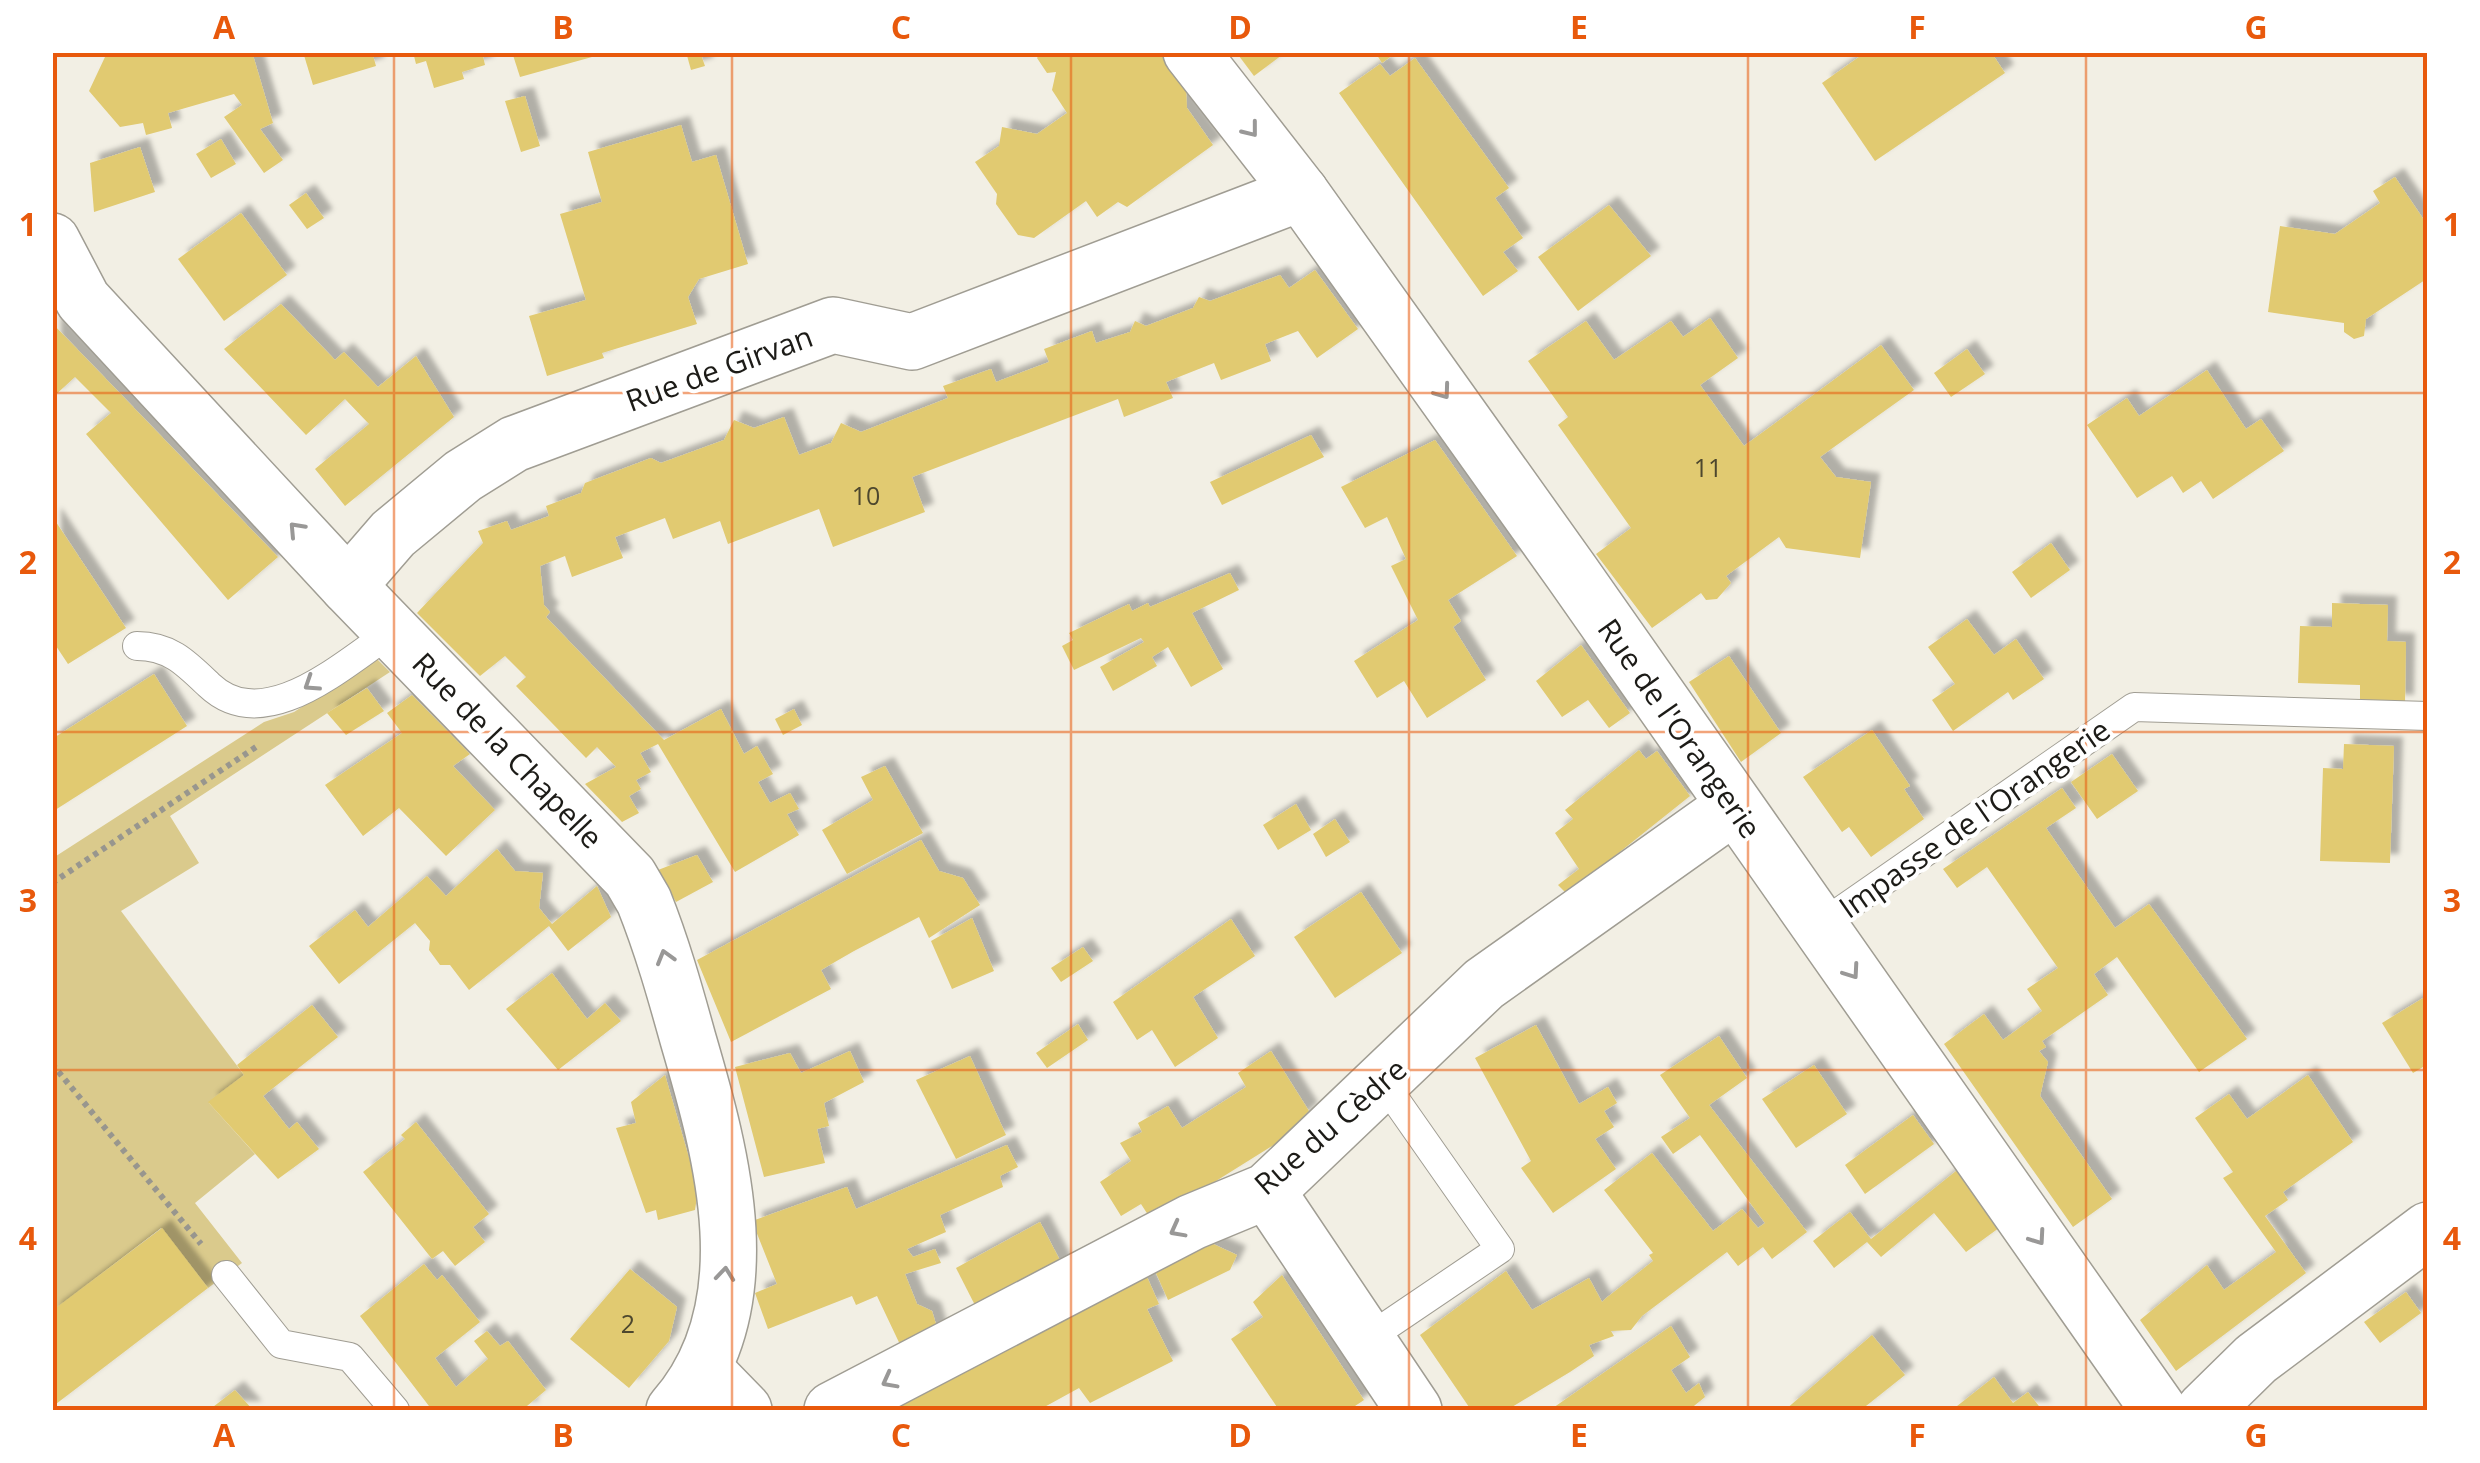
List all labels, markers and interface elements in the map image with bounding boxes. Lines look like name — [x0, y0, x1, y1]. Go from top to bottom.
text: A — [213, 5, 236, 48]
text: B — [552, 5, 574, 48]
text: C — [891, 5, 911, 48]
text: D — [1228, 5, 1252, 48]
text: E — [1570, 5, 1588, 48]
text: F — [1908, 5, 1926, 48]
text: G — [2244, 5, 2268, 48]
one-way arrow — [1239, 118, 1257, 136]
text: 1 — [19, 202, 37, 245]
text: 1 — [2443, 202, 2461, 245]
street label: Rue de Girvan — [620, 315, 818, 421]
one-way arrow — [1431, 380, 1449, 399]
house number: 11 — [1694, 450, 1722, 484]
house number: 10 — [852, 478, 880, 512]
one-way arrow — [290, 522, 308, 541]
text: 2 — [19, 540, 37, 583]
text: 2 — [2443, 540, 2461, 583]
street label: Rue de l'Orangerie — [1589, 610, 1771, 846]
street label: Rue de la Chapelle — [404, 643, 612, 857]
one-way arrow — [304, 671, 322, 690]
street label: Impasse de l'Orangerie — [1830, 709, 2118, 927]
text: 3 — [19, 878, 37, 921]
text: 3 — [2443, 878, 2461, 921]
one-way arrow — [655, 949, 676, 966]
one-way arrow — [1840, 961, 1858, 979]
street label: Rue du Cèdre — [1245, 1048, 1415, 1204]
text: 4 — [19, 1216, 37, 1259]
text: 4 — [2443, 1216, 2461, 1259]
one-way arrow — [1170, 1218, 1188, 1237]
one-way arrow — [2026, 1227, 2044, 1246]
one-way arrow — [714, 1265, 735, 1281]
house number: 2 — [621, 1306, 635, 1340]
one-way arrow — [882, 1368, 900, 1388]
text: A — [213, 1413, 236, 1456]
text: B — [552, 1413, 574, 1456]
text: C — [891, 1413, 911, 1456]
text: D — [1228, 1413, 1252, 1456]
text: E — [1570, 1413, 1588, 1456]
text: F — [1908, 1413, 1926, 1456]
text: G — [2244, 1413, 2268, 1456]

